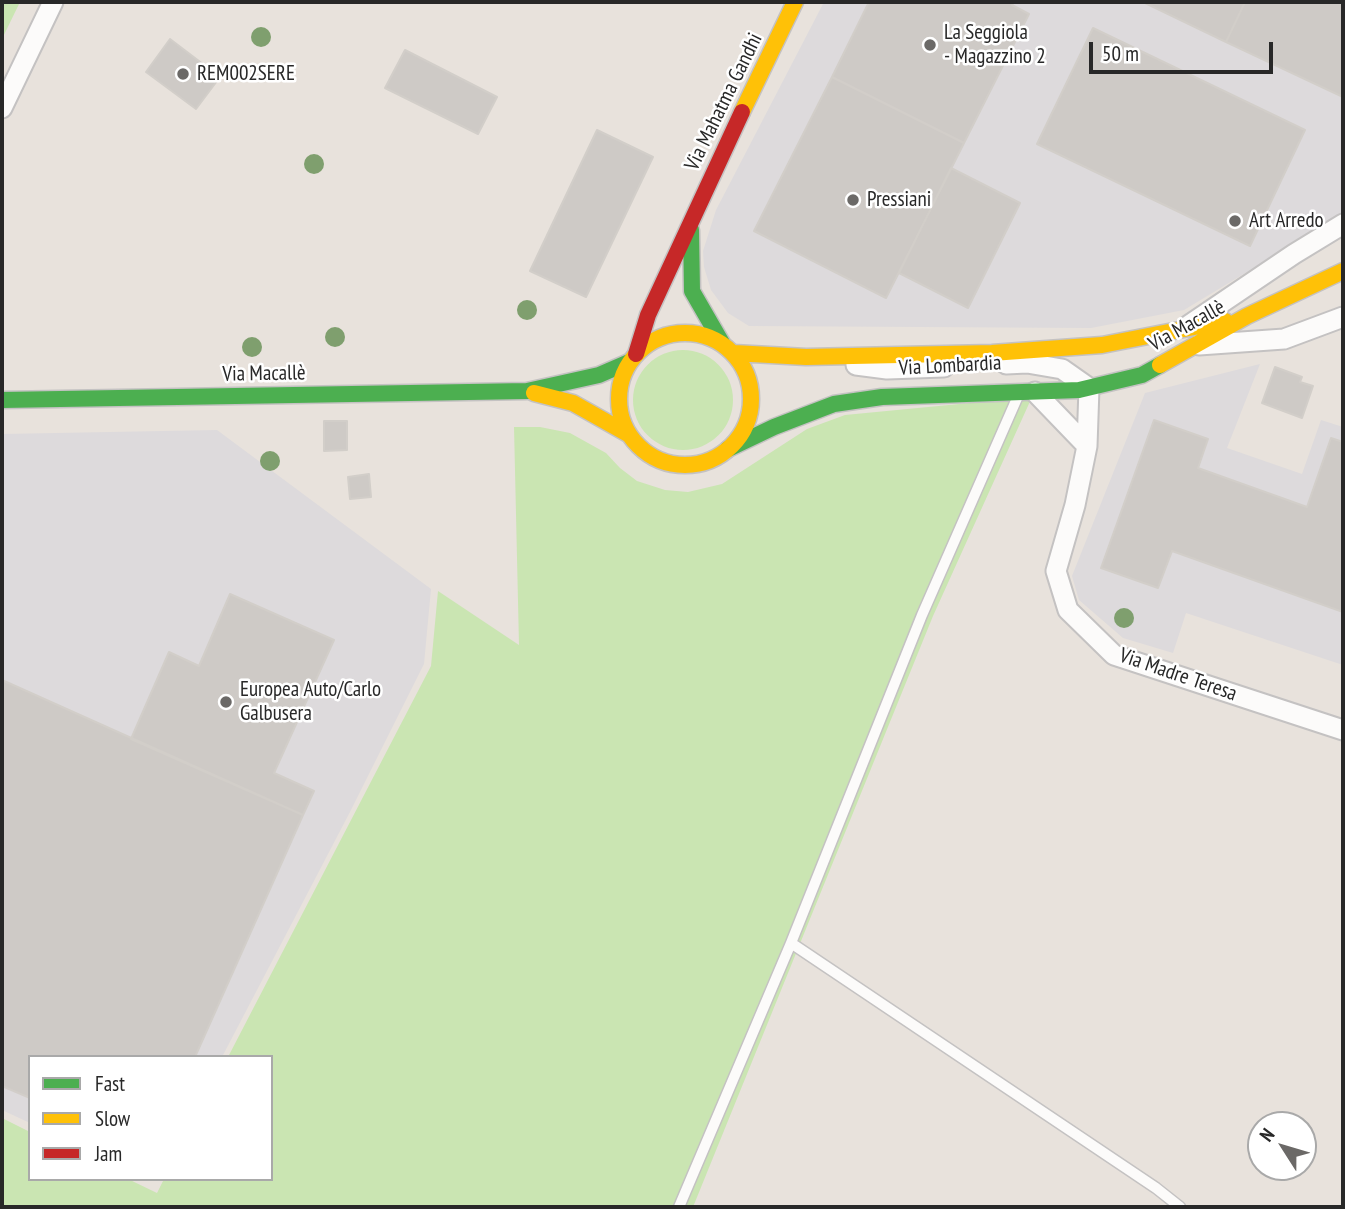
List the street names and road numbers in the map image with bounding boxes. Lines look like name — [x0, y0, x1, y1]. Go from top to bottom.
street label: Via Mahatma Gandhi — [680, 29, 768, 175]
street label: Via Macallè — [1144, 295, 1230, 357]
street label: Via Lombardia — [898, 351, 1002, 381]
street label: Via Macallè — [222, 361, 306, 387]
street label: Via Madre Teresa — [1116, 643, 1240, 707]

